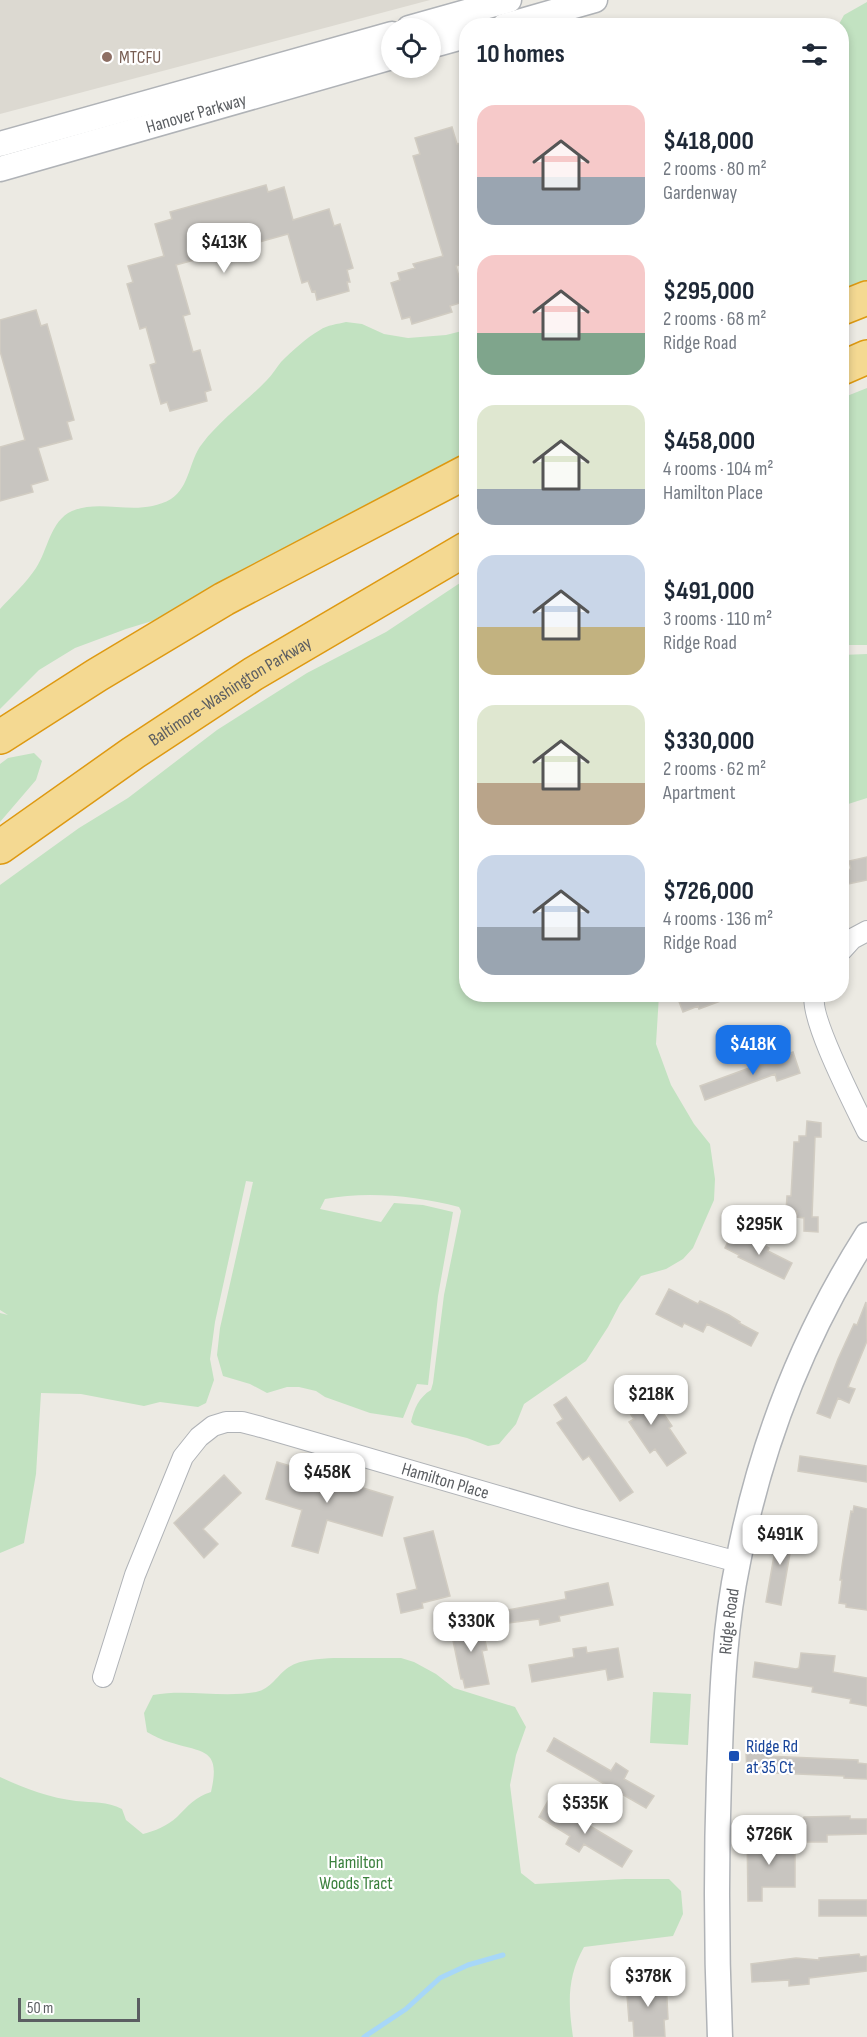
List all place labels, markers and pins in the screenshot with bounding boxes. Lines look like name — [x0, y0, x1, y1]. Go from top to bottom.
place label: MTCFU — [119, 47, 161, 68]
marker: MTCFU — [100, 50, 114, 64]
pin: $413K — [182, 223, 266, 274]
pin: $418K — [711, 1025, 795, 1076]
pin: $295K — [717, 1205, 801, 1256]
pin: $218K — [609, 1375, 693, 1426]
pin: $458K — [285, 1453, 369, 1504]
pin: $491K — [738, 1515, 822, 1566]
pin: $330K — [429, 1602, 513, 1653]
place label: Ridge Rd at 35 Ct — [746, 1736, 798, 1778]
marker: Ridge Rd at 35 Ct — [727, 1749, 741, 1763]
pin: $535K — [543, 1784, 627, 1835]
pin: $726K — [727, 1815, 811, 1866]
pin: $378K — [606, 1957, 690, 2008]

